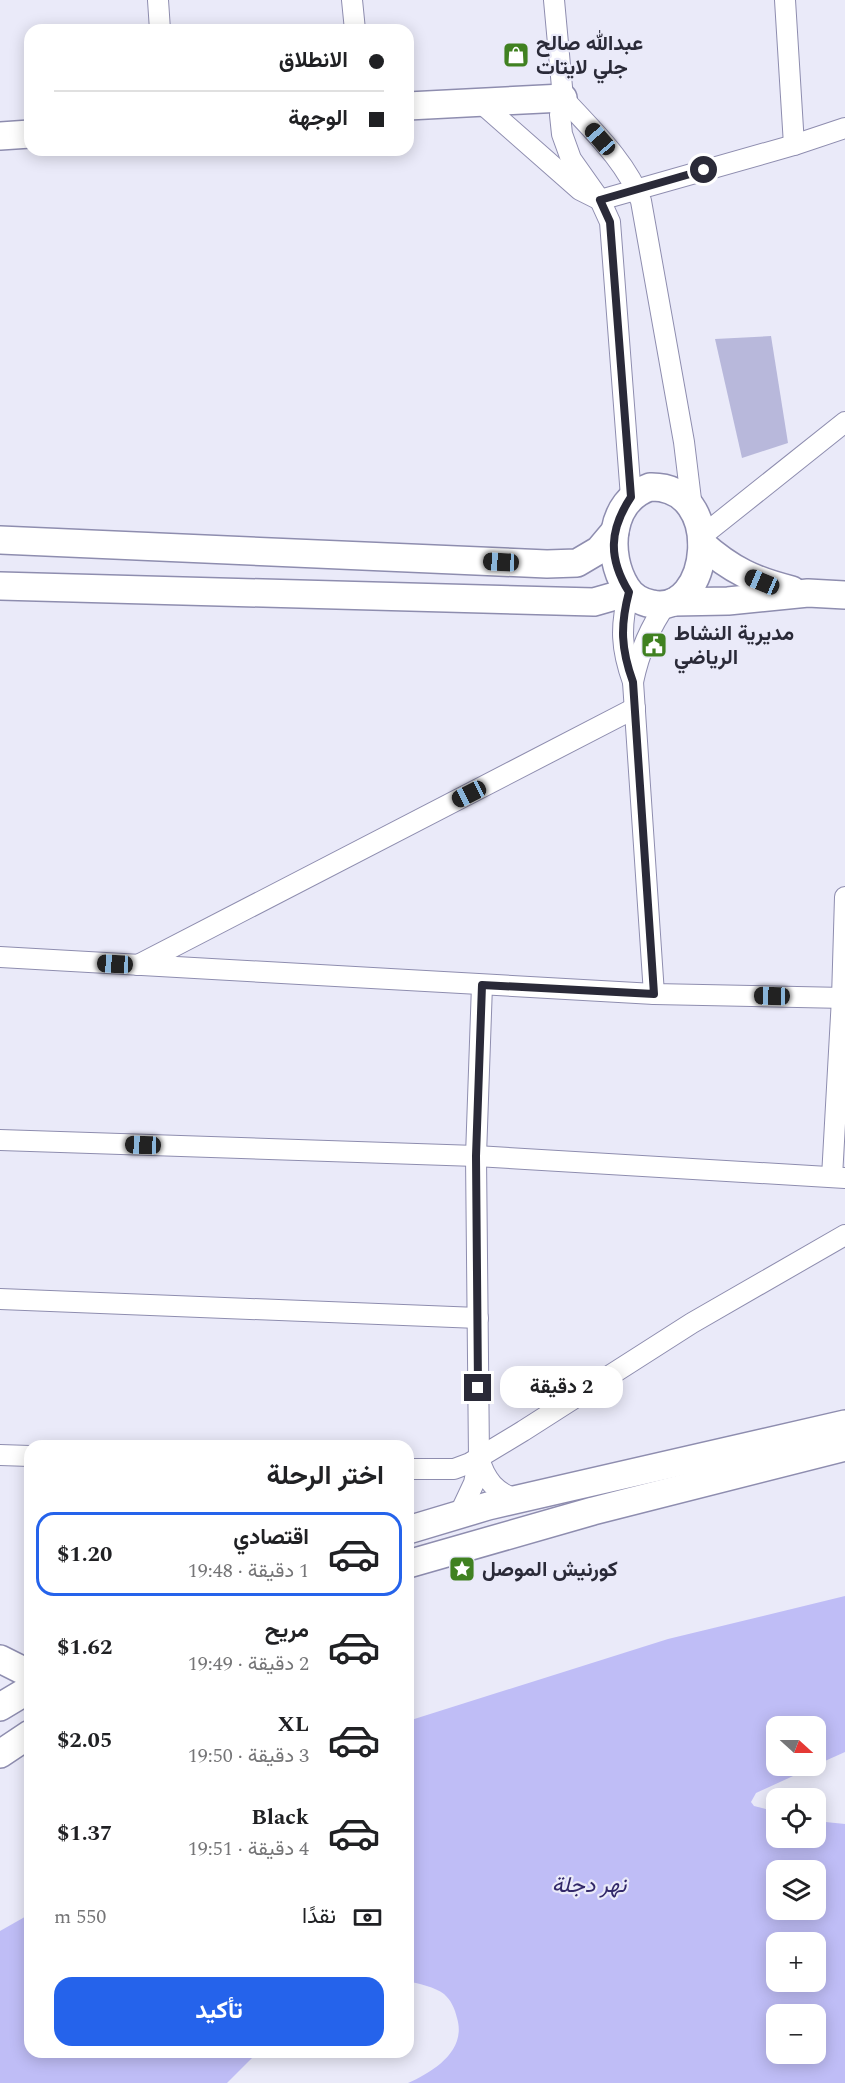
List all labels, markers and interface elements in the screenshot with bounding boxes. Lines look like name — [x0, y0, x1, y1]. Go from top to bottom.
place label: عبدالله صالح جلي لايتات — [536, 28, 643, 84]
shop icon: عبدالله صالح جلي لايتات — [501, 40, 531, 70]
text: الانطلاق — [279, 44, 348, 77]
text: الوجهة — [288, 102, 348, 135]
car — [581, 120, 619, 158]
route start — [690, 156, 717, 183]
car — [483, 552, 519, 572]
car — [742, 567, 782, 597]
place label: مديرية النشاط الرياضي — [674, 618, 794, 674]
public building icon: مديرية النشاط الرياضي — [639, 630, 669, 660]
car — [449, 778, 489, 810]
car — [97, 954, 133, 974]
car — [754, 987, 790, 1005]
car — [125, 1135, 161, 1155]
callout: 2 دقيقة — [499, 1367, 622, 1409]
text: 2 دقيقة — [530, 1372, 593, 1402]
route end — [464, 1374, 491, 1401]
text: اختر الرحلة — [267, 1455, 384, 1497]
text: اقتصادي — [233, 1521, 309, 1554]
icon: car — [327, 1527, 381, 1581]
text: $1.20 — [57, 1538, 112, 1571]
place icon: كورنيش الموصل — [447, 1554, 477, 1584]
place label: كورنيش الموصل — [482, 1554, 618, 1586]
text: 1 دقيقة · 19:48 — [188, 1556, 309, 1586]
text: مريح — [265, 1614, 309, 1647]
icon: car — [327, 1620, 381, 1674]
text: $1.62 — [57, 1631, 112, 1664]
text: 2 دقيقة · 19:49 — [188, 1649, 309, 1679]
text: XL — [278, 1708, 309, 1741]
icon: car — [327, 1713, 381, 1767]
north arrow — [766, 1716, 826, 1776]
map controls — [766, 1716, 826, 2064]
text: $2.05 — [57, 1724, 112, 1757]
text: 3 دقيقة · 19:50 — [188, 1741, 309, 1771]
button: locate — [766, 1788, 826, 1848]
text: Black — [251, 1801, 309, 1834]
icon: car — [327, 1806, 381, 1860]
text: $1.37 — [57, 1817, 112, 1850]
text: 4 دقيقة · 19:51 — [188, 1834, 309, 1864]
button: layers — [766, 1860, 826, 1920]
water label: نهر دجلة — [552, 1869, 628, 1902]
text: نقدًا — [302, 1900, 336, 1933]
icon: cash — [351, 1901, 384, 1934]
text: 550 m — [54, 1902, 106, 1932]
button: + — [766, 1932, 826, 1992]
button: تأكيد — [54, 1977, 384, 2046]
button: − — [766, 2004, 826, 2064]

